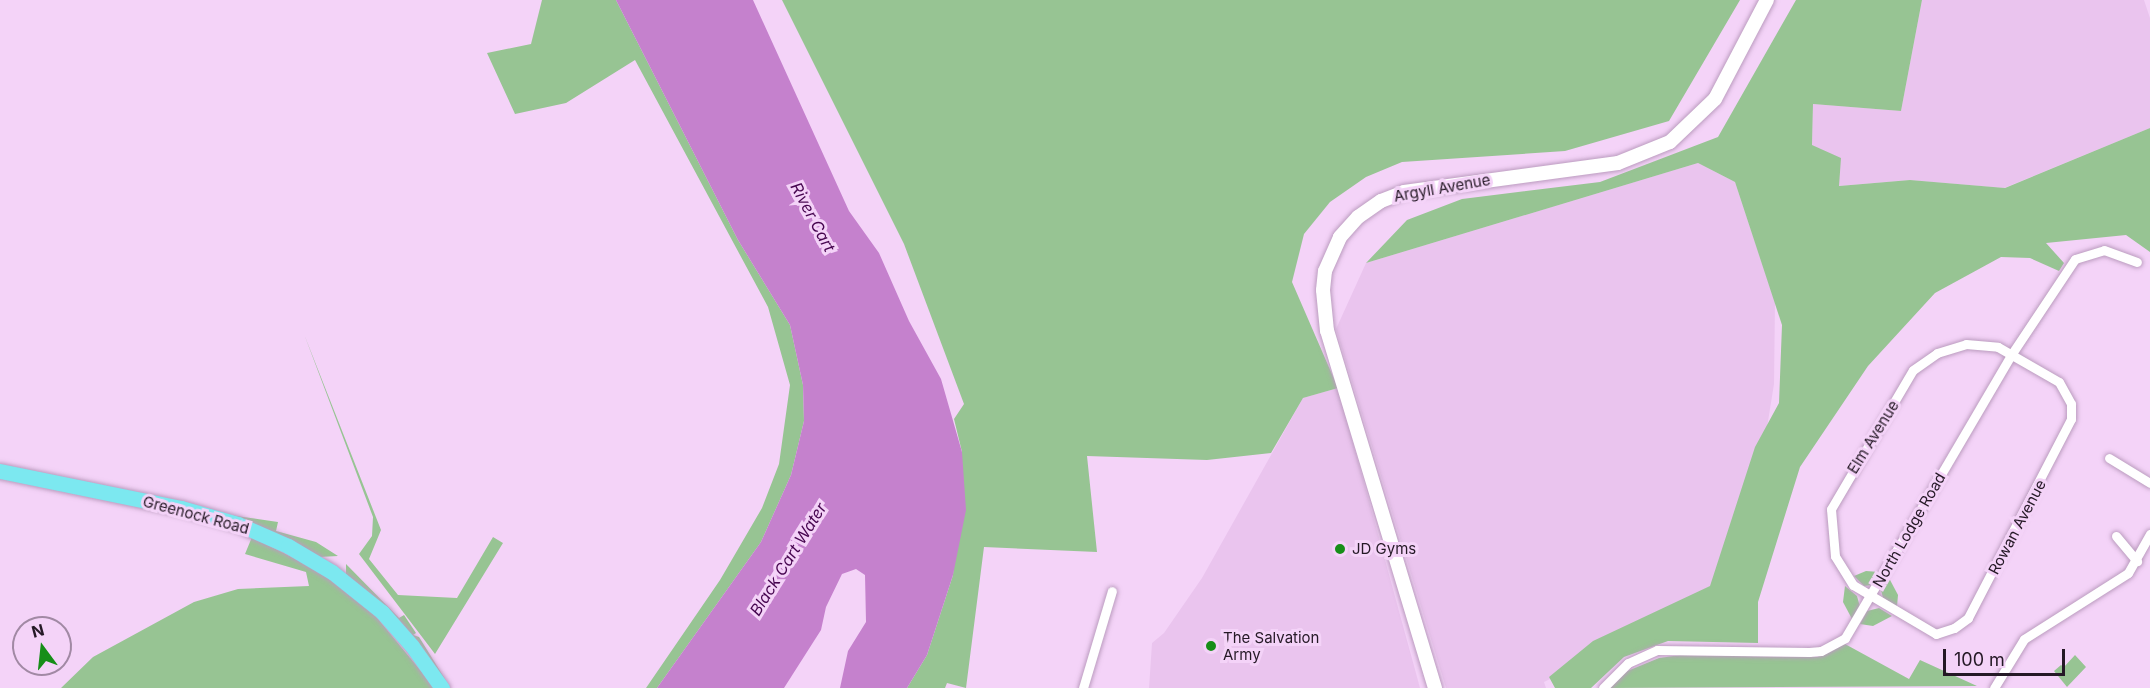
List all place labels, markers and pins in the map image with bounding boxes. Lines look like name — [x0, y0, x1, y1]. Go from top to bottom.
place label: JD Gyms — [1352, 540, 1416, 558]
marker: JD Gyms — [1333, 542, 1347, 556]
place label: The Salvation Army — [1223, 628, 1319, 663]
marker: The Salvation Army — [1204, 639, 1218, 653]

